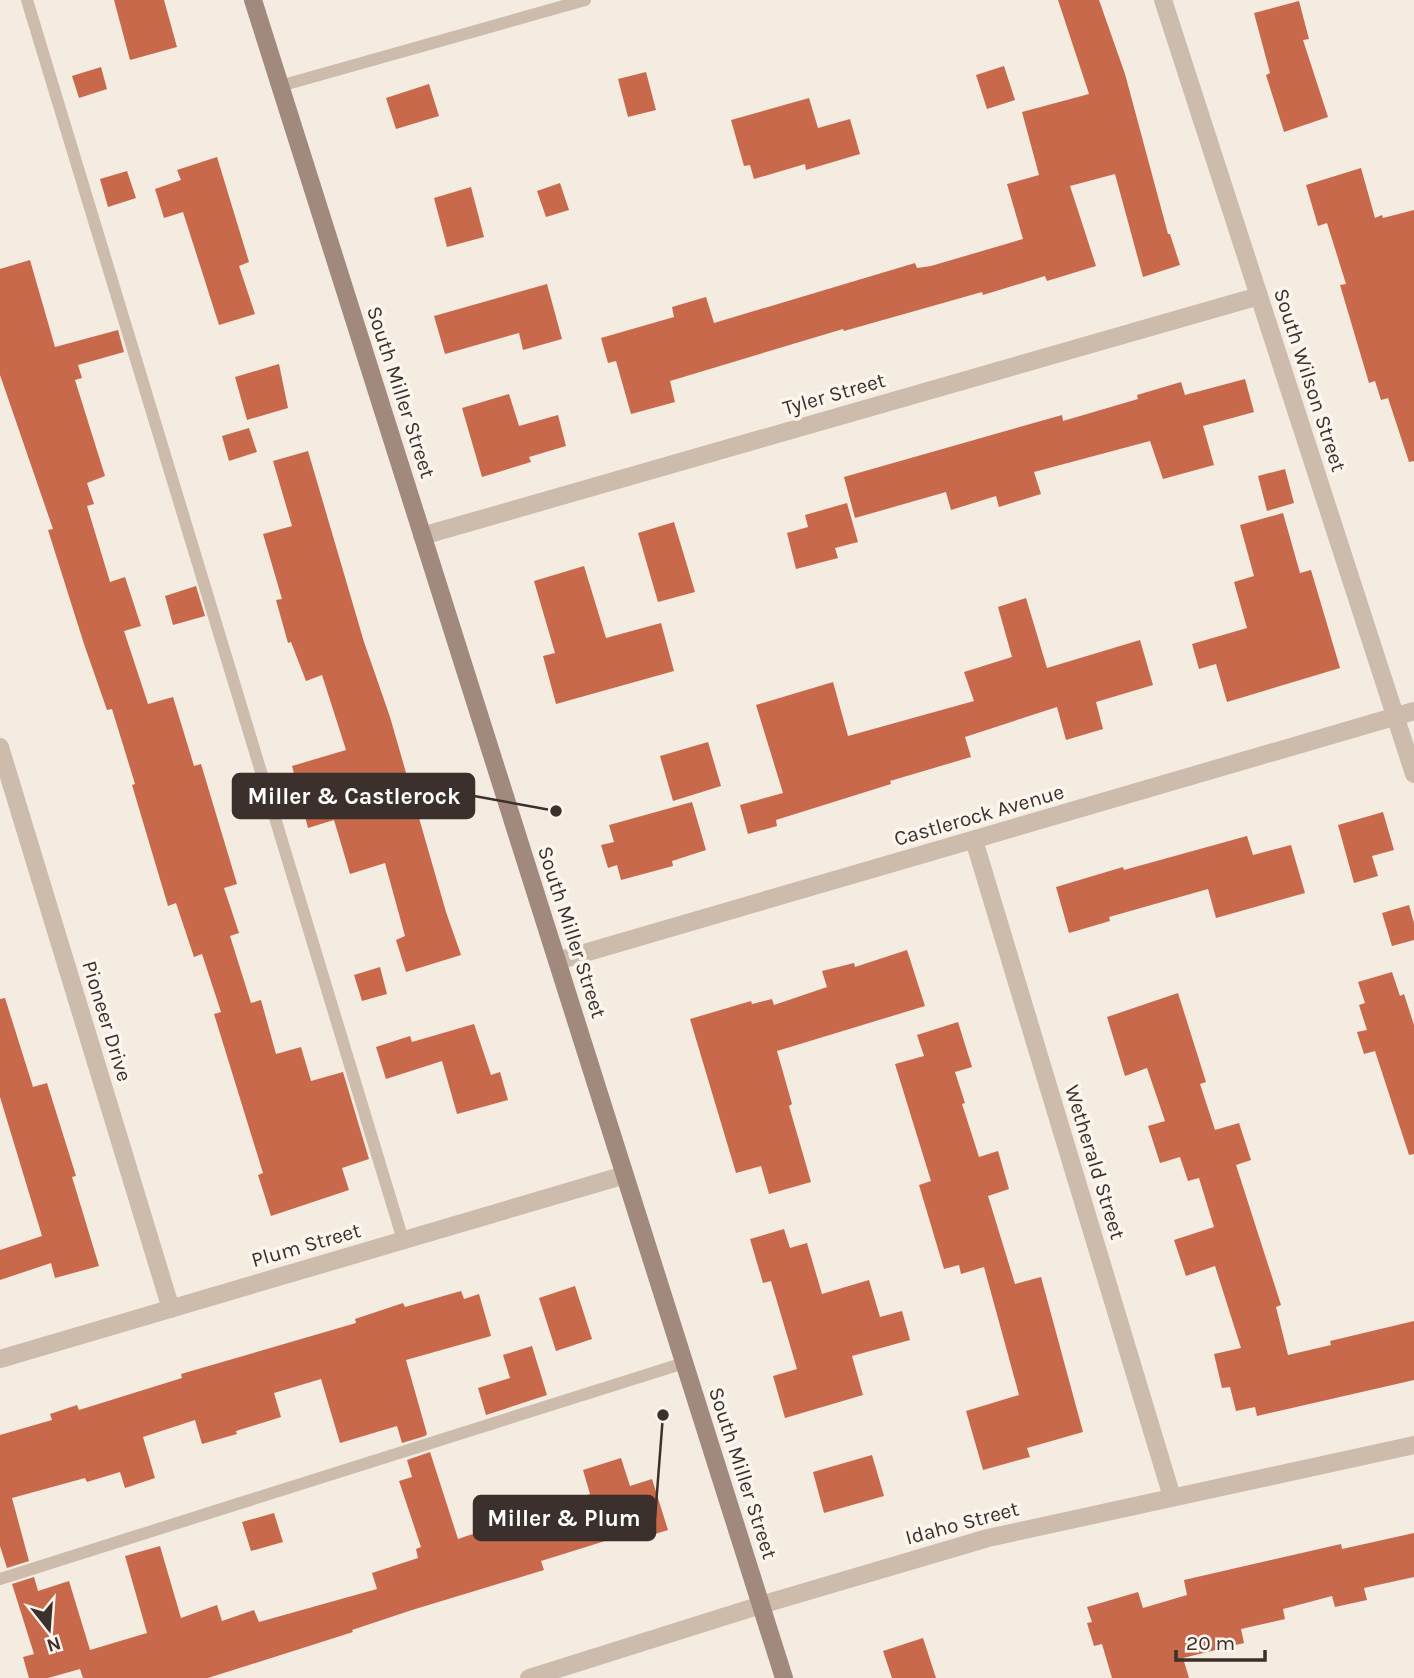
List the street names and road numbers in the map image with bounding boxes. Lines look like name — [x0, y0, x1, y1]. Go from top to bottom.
street label: South Wilson Street — [1269, 285, 1351, 475]
street label: South Miller Street — [362, 303, 440, 481]
street label: Tyler Street — [780, 368, 888, 420]
street label: Castlerock Avenue — [891, 779, 1067, 851]
street label: South Miller Street — [533, 843, 611, 1021]
street label: Pioneer Drive — [77, 958, 137, 1084]
street label: Wetherald Street — [1060, 1082, 1130, 1242]
street label: Plum Street — [249, 1218, 363, 1272]
street label: South Miller Street — [704, 1384, 782, 1562]
street label: Idaho Street — [903, 1496, 1022, 1550]

